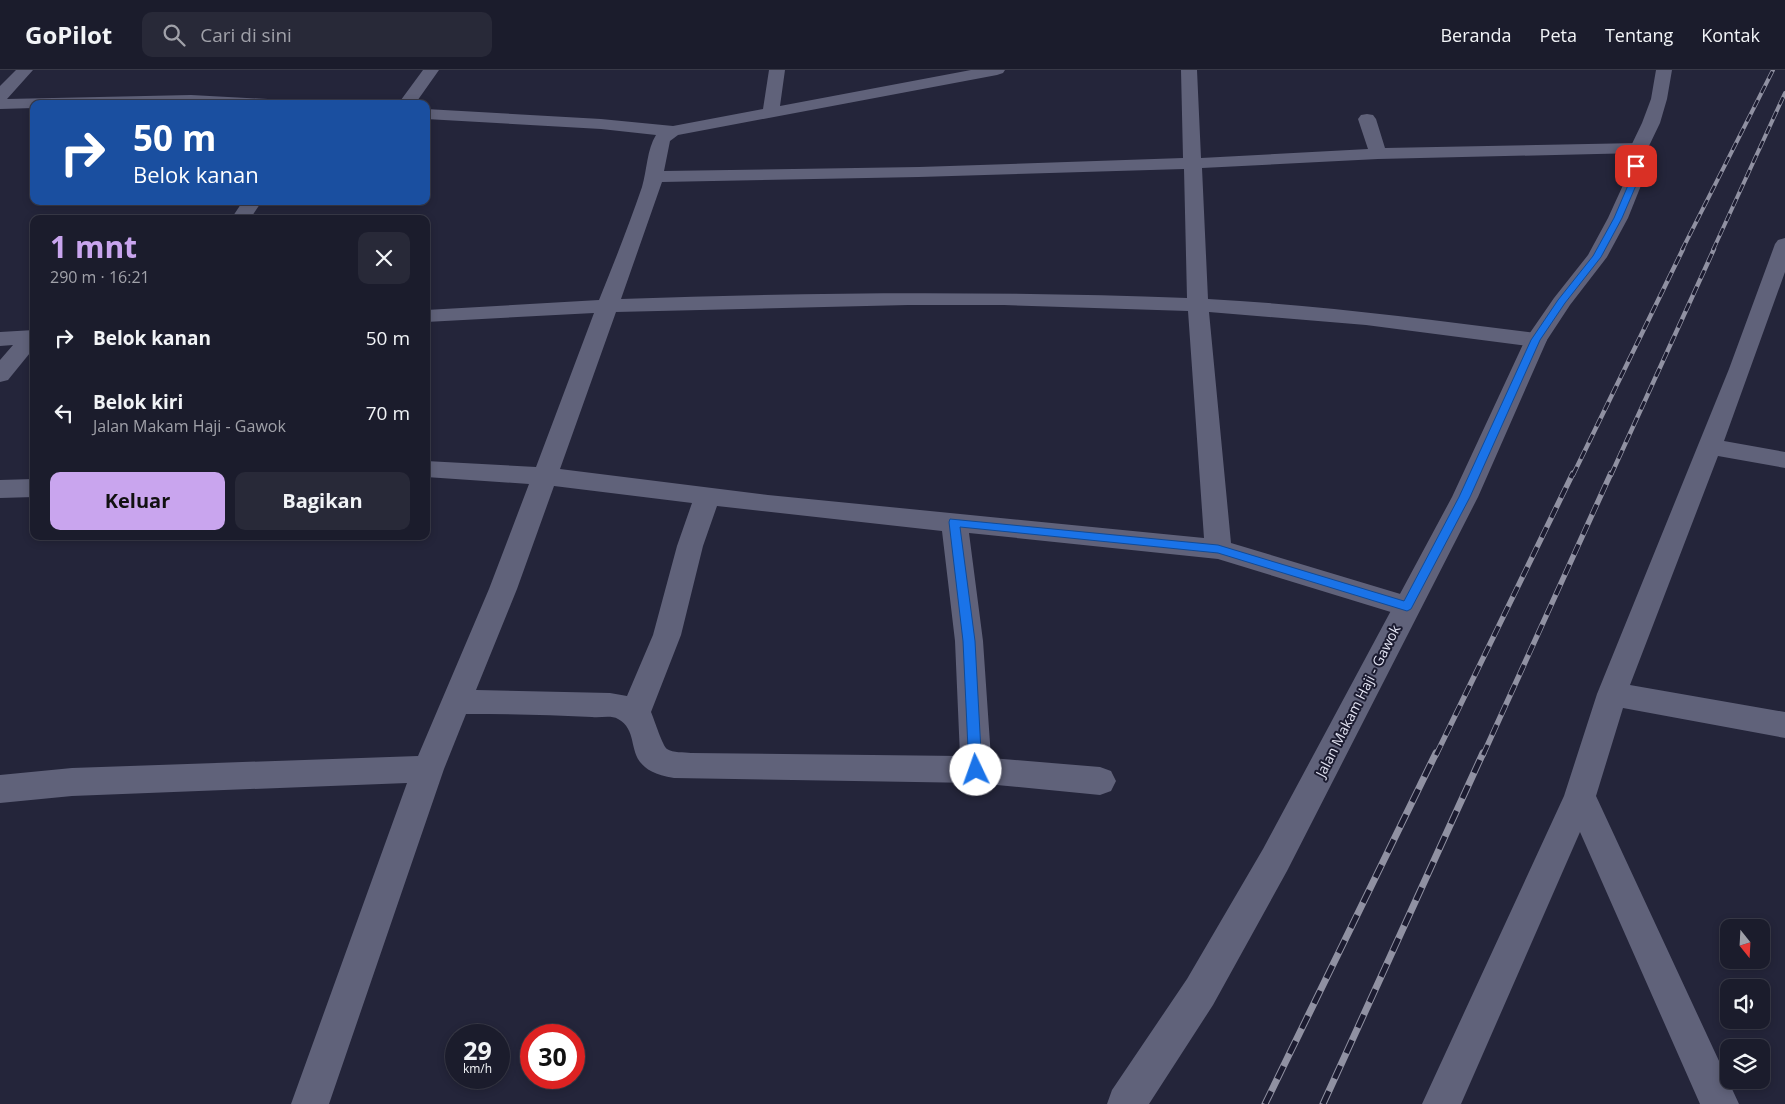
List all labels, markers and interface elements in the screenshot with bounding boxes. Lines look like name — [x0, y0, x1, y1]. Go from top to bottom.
search box — [142, 12, 492, 57]
text: GoPilot — [25, 18, 112, 51]
icon: search — [160, 21, 188, 49]
text: Cari di sini — [200, 22, 292, 48]
text: Beranda — [1440, 23, 1512, 47]
text: Peta — [1540, 23, 1577, 47]
text: Tentang — [1605, 23, 1673, 47]
text: Kontak — [1701, 23, 1760, 47]
text: 50 m — [133, 114, 216, 161]
icon: right — [50, 120, 115, 185]
pin — [1615, 145, 1657, 187]
icon: arrive — [1622, 152, 1650, 180]
text: Belok kanan — [133, 159, 259, 189]
text: 1 mnt — [50, 226, 137, 267]
button: close — [358, 232, 410, 284]
text: 290 m · 16:21 — [50, 266, 150, 288]
icon: right — [50, 324, 78, 352]
text: Belok kanan — [93, 325, 211, 351]
text: 50 m — [366, 325, 410, 351]
text: Belok kiri — [93, 389, 183, 415]
icon: left — [50, 399, 78, 427]
text: 70 m — [366, 400, 410, 426]
text: Jalan Makam Haji - Gawok — [93, 415, 286, 437]
button: Keluar — [50, 472, 225, 530]
button: Bagikan — [235, 472, 410, 530]
street label: Jalan Makam Haji - Gawok — [1310, 621, 1405, 782]
position arrow — [949, 743, 1001, 795]
north arrow — [1720, 919, 1770, 969]
map controls — [1720, 919, 1770, 1089]
button: sound — [1720, 979, 1770, 1029]
speed limit sign: 30 — [520, 1024, 585, 1089]
text: 29 — [463, 1033, 492, 1067]
button: layers — [1720, 1039, 1770, 1089]
text: km/h — [463, 1060, 492, 1077]

